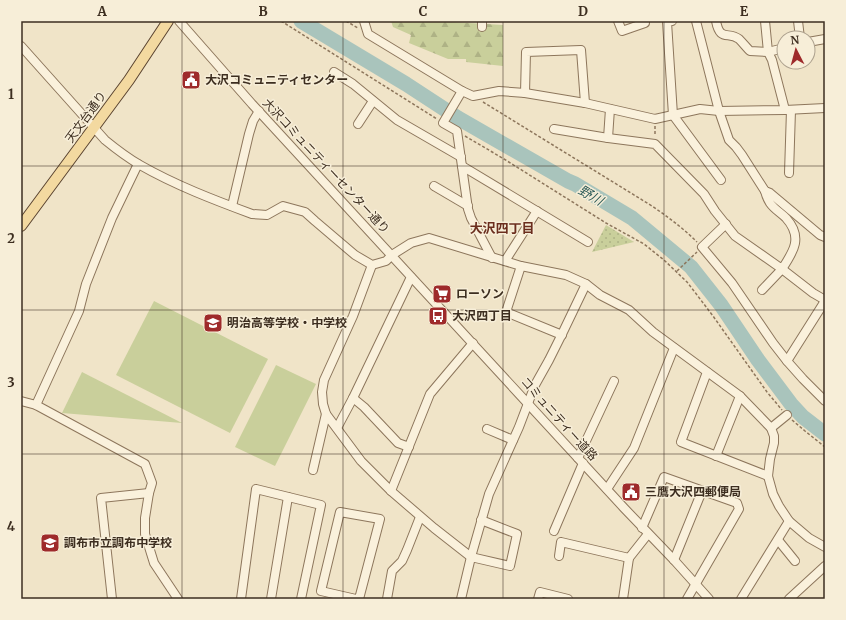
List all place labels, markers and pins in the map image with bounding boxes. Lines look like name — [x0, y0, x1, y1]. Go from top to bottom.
public building icon: 大沢コミュニティセンター — [180, 69, 202, 91]
place label: 大沢コミュニティセンター — [205, 72, 348, 87]
supermarket icon: ローソン — [431, 283, 453, 305]
place label: ローソン — [456, 286, 504, 301]
bus stop icon: 大沢四丁目 — [427, 305, 449, 327]
place label: 大沢四丁目 — [452, 308, 512, 323]
school or university icon: 明治高等学校・中学校 — [202, 312, 224, 334]
place label: 明治高等学校・中学校 — [227, 315, 347, 330]
public building icon: 三鷹大沢四郵便局 — [620, 481, 642, 503]
place label: 三鷹大沢四郵便局 — [645, 484, 741, 499]
school or university icon: 調布市立調布中学校 — [39, 532, 61, 554]
place label: 調布市立調布中学校 — [64, 535, 172, 550]

